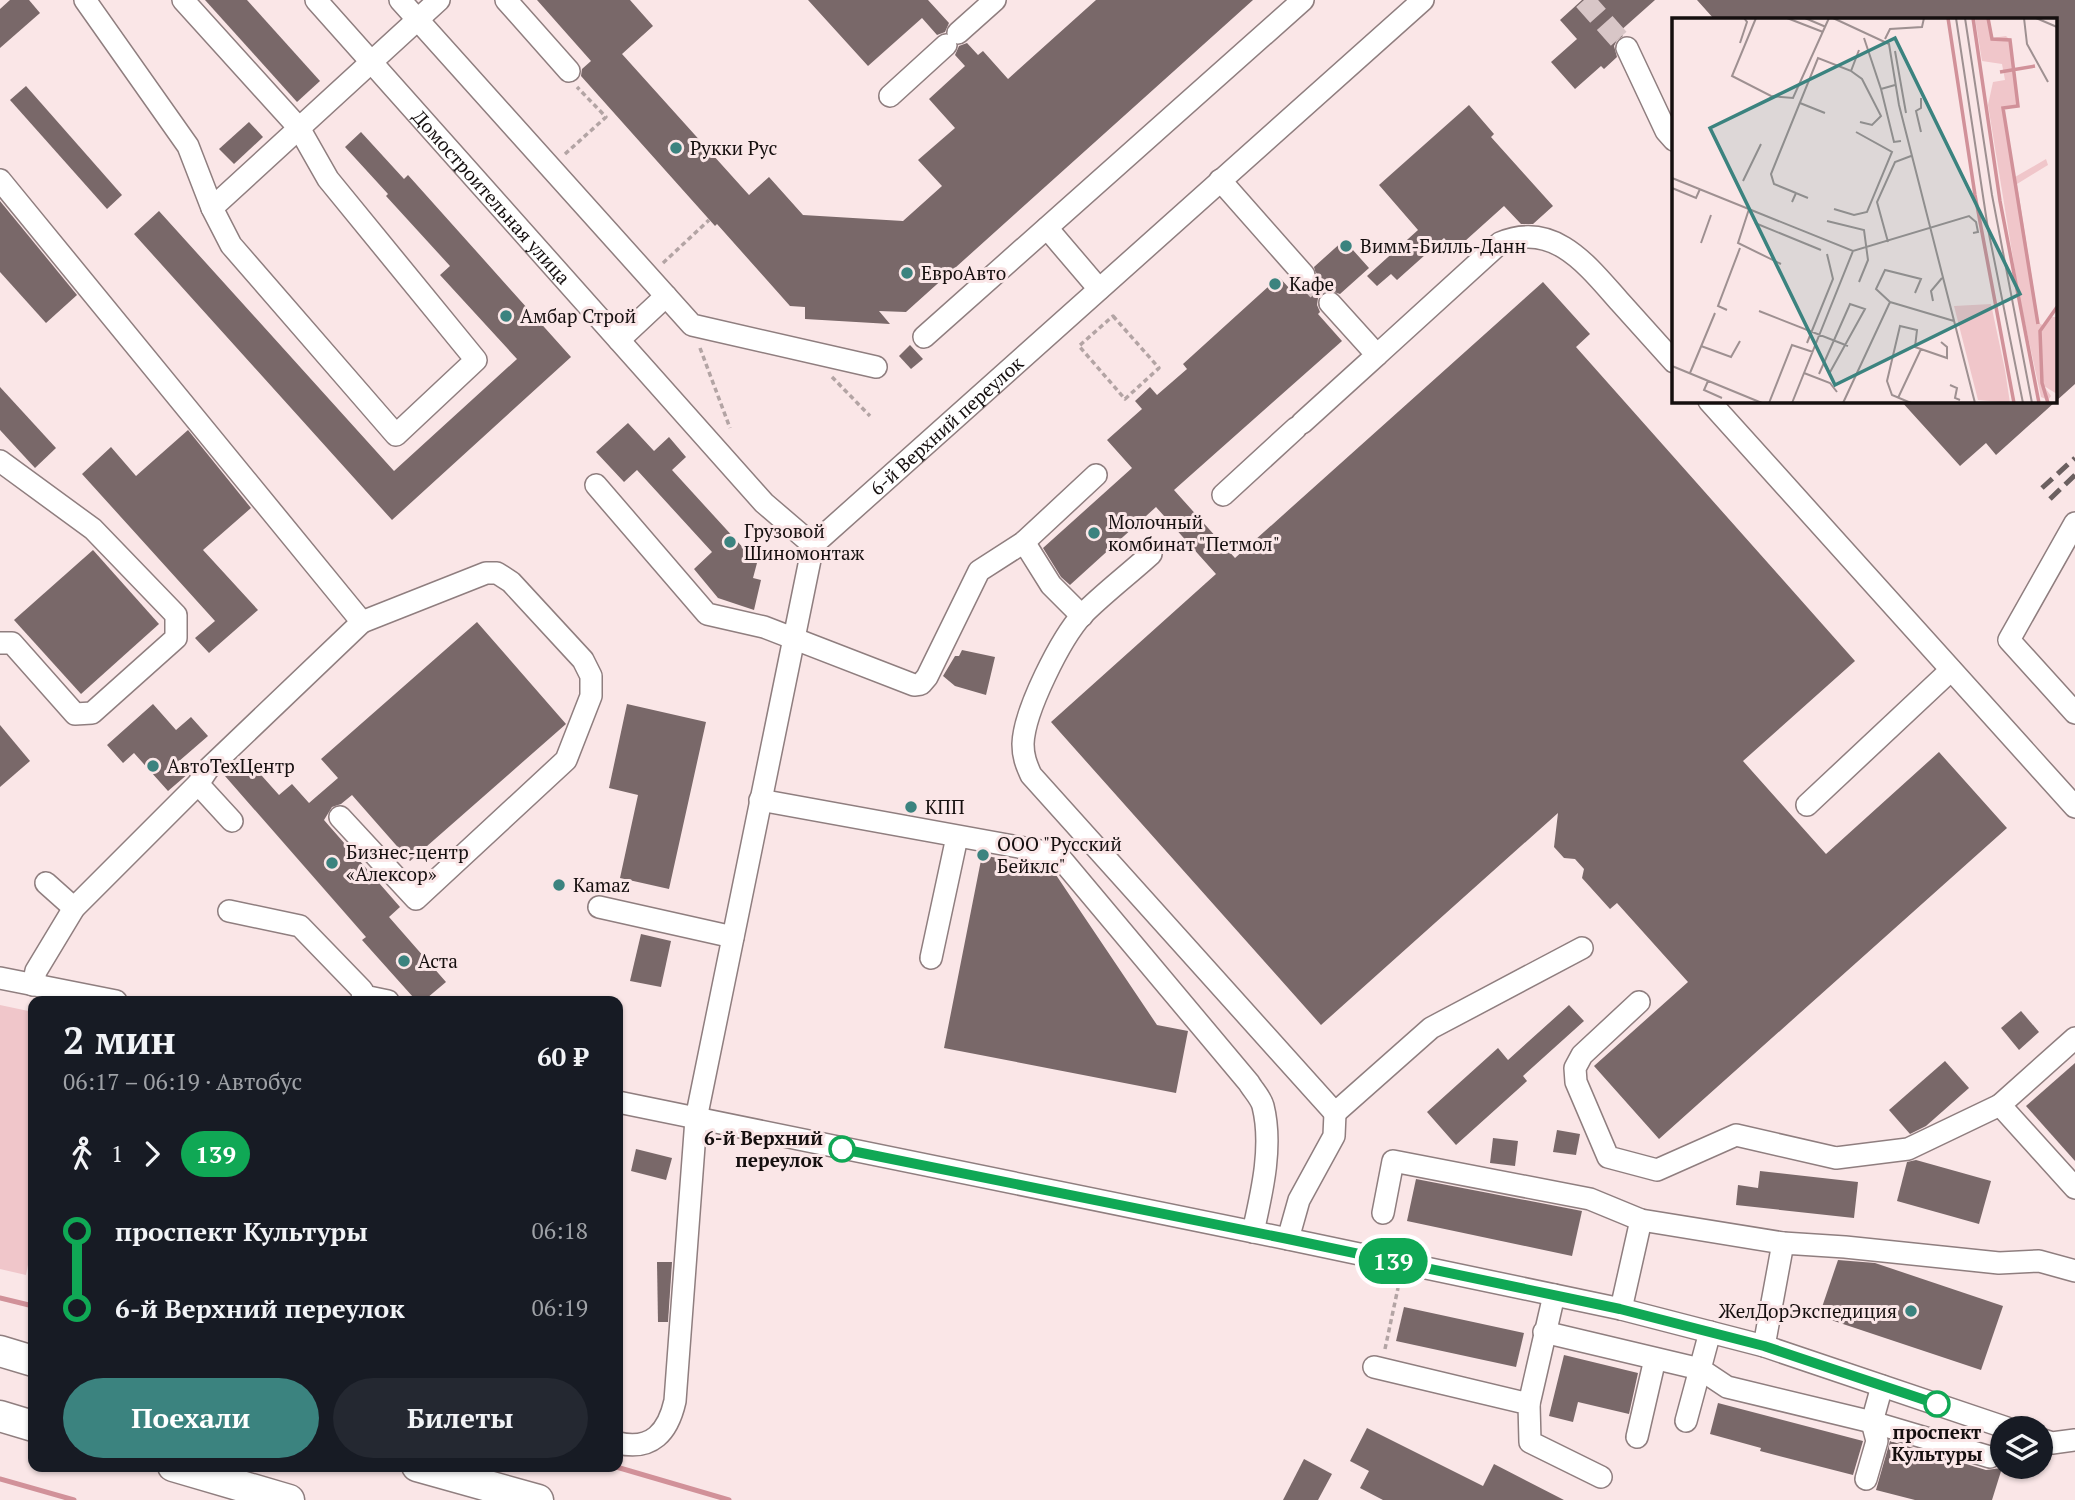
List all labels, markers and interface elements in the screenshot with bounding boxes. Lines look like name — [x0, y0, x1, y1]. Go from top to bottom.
inset map — [1672, 18, 2058, 402]
street label: Домостроительная улица — [408, 104, 577, 290]
place label: Рукки Рус — [690, 135, 777, 160]
marker: Рукки Рус — [668, 140, 684, 156]
place label: Вимм-Билль-Данн — [1360, 233, 1526, 258]
marker: Вимм-Билль-Данн — [1338, 238, 1354, 254]
place label: ЕвроАвто — [921, 260, 1006, 285]
marker: ЕвроАвто — [899, 265, 915, 281]
place label: Кафе — [1289, 271, 1334, 296]
marker: Кафе — [1267, 276, 1283, 292]
place label: Амбар Строй — [520, 303, 636, 328]
marker: Амбар Строй — [498, 308, 514, 324]
street label: 6-й Верхний переулок — [864, 350, 1029, 500]
place label: Молочный комбинат "Петмол" — [1108, 509, 1280, 556]
place label: Грузовой Шиномонтаж — [744, 518, 865, 565]
marker: Молочный комбинат "Петмол" — [1086, 525, 1102, 541]
marker: Грузовой Шиномонтаж — [722, 534, 738, 550]
place label: АвтоТехЦентр — [167, 753, 295, 778]
marker: АвтоТехЦентр — [145, 758, 161, 774]
place label: КПП — [925, 794, 965, 819]
marker: КПП — [903, 799, 919, 815]
place label: ООО "Русский Бейклс" — [997, 831, 1122, 878]
place label: Бизнес-центр «Алексор» — [346, 839, 469, 886]
marker: ООО "Русский Бейклс" — [975, 847, 991, 863]
marker: Бизнес-центр «Алексор» — [324, 855, 340, 871]
place label: Kamaz — [573, 872, 630, 897]
marker: Kamaz — [551, 877, 567, 893]
place label: Аста — [418, 948, 458, 973]
marker: Аста — [396, 953, 412, 969]
text: 2 мин — [63, 1015, 176, 1065]
text: 60 ₽ — [537, 1039, 588, 1073]
text: 06:17 – 06:19 · Автобус — [63, 1066, 302, 1097]
place label: 6-й Верхний переулок — [704, 1125, 824, 1172]
icon: walk — [63, 1135, 101, 1173]
icon: forward — [133, 1135, 171, 1173]
marker: 6-й Верхний переулок — [829, 1136, 855, 1162]
text: 1 — [111, 1138, 123, 1169]
text: 139 — [195, 1138, 236, 1170]
text: проспект Культуры — [115, 1214, 368, 1248]
text: 06:18 — [531, 1215, 588, 1246]
line badge: 139 — [1353, 1238, 1433, 1284]
text: 139 — [1373, 1245, 1413, 1277]
text: 6-й Верхний переулок — [115, 1291, 405, 1325]
text: 06:19 — [531, 1292, 588, 1323]
place label: ЖелДорЭкспедиция — [1719, 1298, 1897, 1323]
marker: ЖелДорЭкспедиция — [1903, 1303, 1919, 1319]
button: Поехали — [63, 1378, 319, 1458]
button: Билеты — [333, 1378, 588, 1458]
marker: проспект Культуры — [1924, 1391, 1950, 1417]
map controls — [1990, 1416, 2053, 1479]
button: layers — [1990, 1416, 2053, 1479]
place label: проспект Культуры — [1891, 1419, 1983, 1466]

